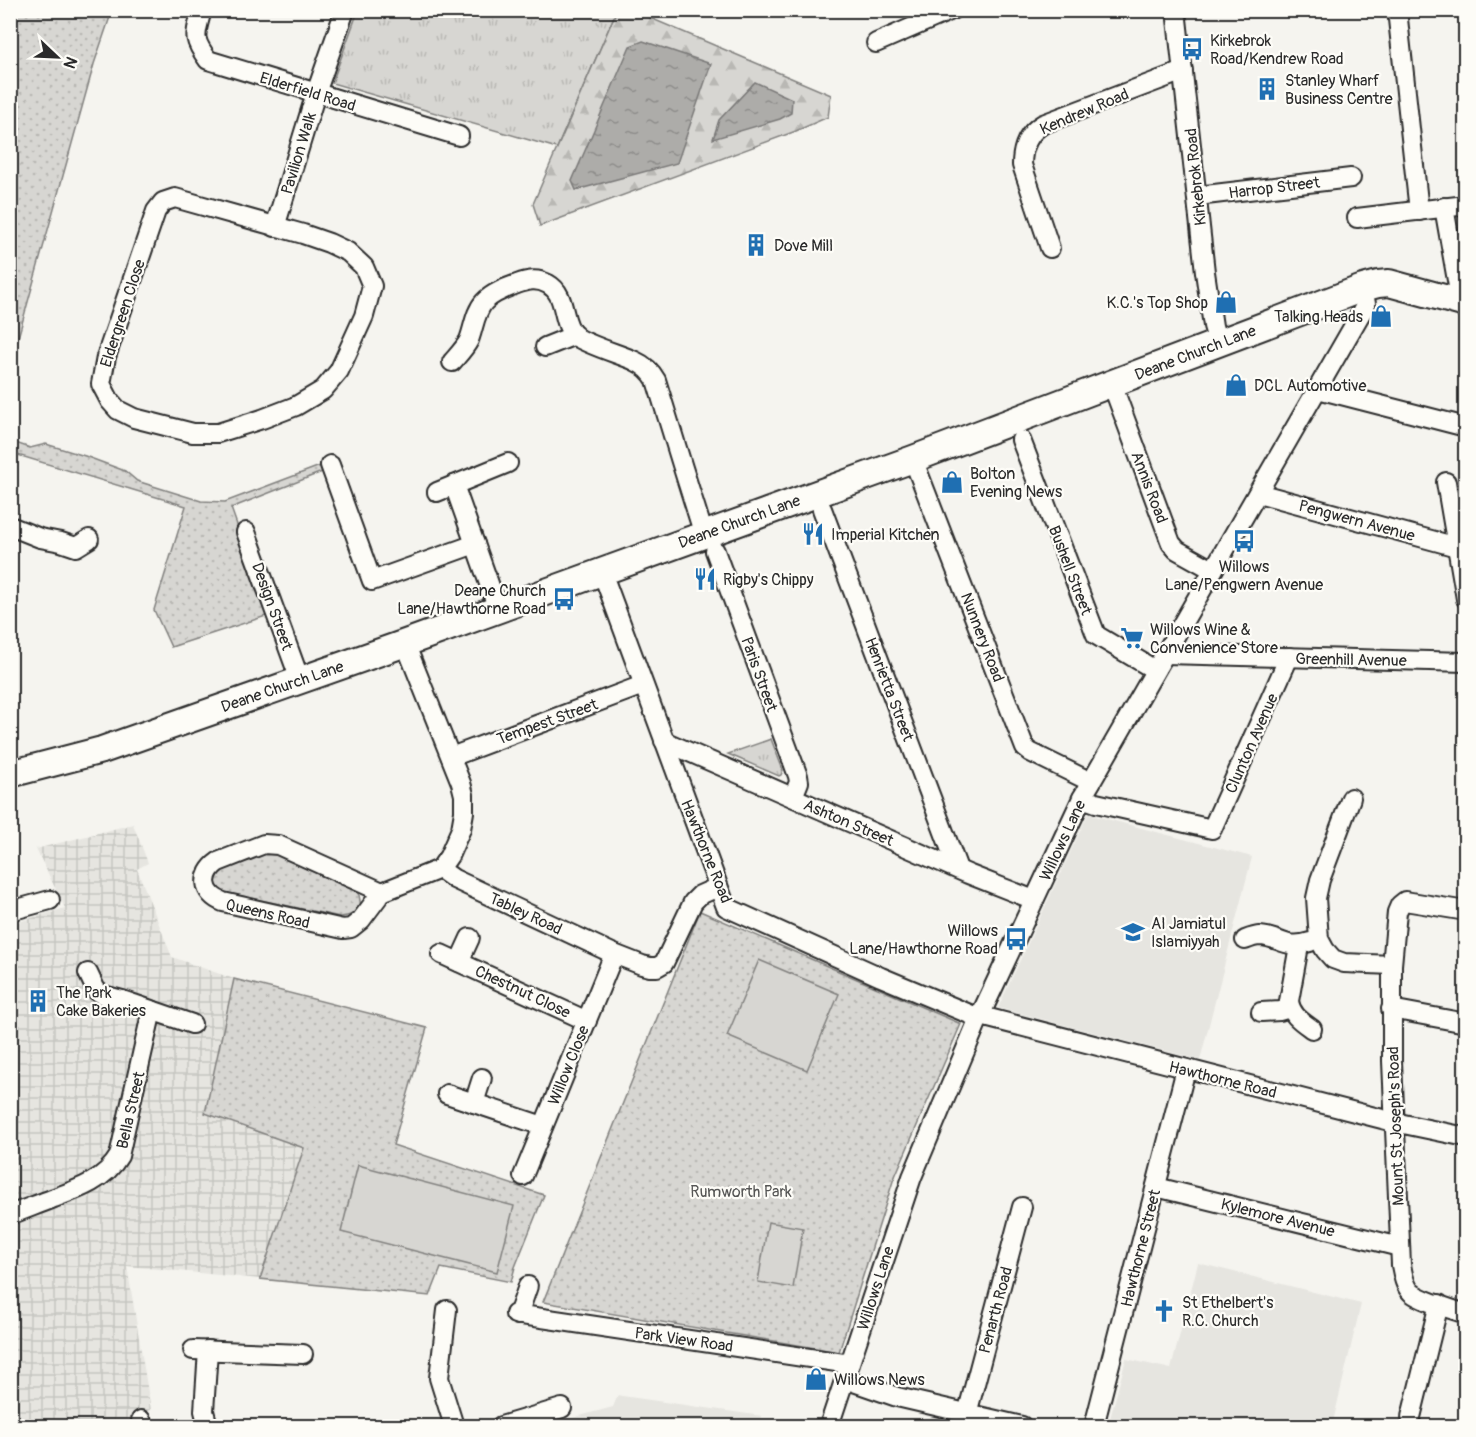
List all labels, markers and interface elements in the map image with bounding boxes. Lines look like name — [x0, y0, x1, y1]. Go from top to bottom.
north arrow — [27, 27, 87, 87]
place label: Kirkebrok Road/Kendrew Road — [1210, 31, 1344, 69]
bus stop icon: Kirkebrok Road/Kendrew Road — [1179, 36, 1205, 62]
text: N — [58, 54, 81, 72]
street label: Elderfield Road — [257, 68, 358, 116]
place label: Stanley Wharf Business Centre — [1285, 71, 1393, 109]
building icon: Stanley Wharf Business Centre — [1254, 76, 1280, 102]
street label: Kendrew Road — [1037, 84, 1132, 140]
street label: Pavilion Walk — [277, 109, 321, 197]
street label: Kirkebrok Road — [1181, 127, 1211, 227]
street label: Harrop Street — [1227, 172, 1321, 204]
building icon: Dove Mill — [743, 232, 769, 258]
place label: Dove Mill — [774, 236, 833, 256]
street label: Eldergreen Close — [96, 257, 150, 370]
shop icon: K.C.'s Top Shop — [1213, 289, 1239, 315]
place label: K.C.'s Top Shop — [1107, 293, 1208, 313]
shop icon: Talking Heads — [1368, 303, 1394, 329]
place label: Talking Heads — [1274, 307, 1363, 327]
street label: Deane Church Lane — [1132, 321, 1259, 385]
shop icon: DCL Automotive — [1223, 372, 1249, 398]
place label: DCL Automotive — [1254, 376, 1367, 396]
street label: Annis Road — [1126, 449, 1172, 526]
place label: Bolton Evening News — [970, 464, 1062, 502]
shop icon: Bolton Evening News — [939, 469, 965, 495]
street label: Deane Church Lane — [676, 491, 803, 553]
street label: Pengwern Avenue — [1296, 496, 1417, 546]
restaurant icon: Imperial Kitchen — [800, 521, 826, 547]
street label: Bushell Street — [1044, 523, 1096, 618]
place label: Imperial Kitchen — [831, 525, 940, 545]
bus stop icon: Willows Lane/Pengwern Avenue — [1231, 528, 1257, 554]
place label: Willows Lane/Pengwern Avenue — [1165, 557, 1323, 595]
street label: Design Street — [247, 560, 297, 653]
restaurant icon: Rigby's Chippy — [692, 566, 718, 592]
place label: Rigby's Chippy — [723, 570, 814, 590]
place label: Deane Church Lane/Hawthorne Road — [397, 581, 546, 619]
bus stop icon: Deane Church Lane/Hawthorne Road — [551, 586, 577, 612]
street label: Nunnery Road — [956, 590, 1008, 685]
place label: Willows Wine & Convenience Store — [1150, 620, 1278, 658]
supermarket icon: Willows Wine & Convenience Store — [1119, 625, 1145, 651]
street label: Paris Street — [736, 634, 782, 715]
street label: Henrietta Street — [860, 635, 918, 745]
street label: Greenhill Avenue — [1295, 649, 1407, 671]
street label: Deane Church Lane — [218, 657, 346, 717]
street label: Clunton Avenue — [1221, 690, 1283, 796]
street label: Tempest Street — [494, 694, 601, 749]
street label: Ashton Street — [801, 795, 897, 851]
street label: Hawthorne Road — [676, 797, 736, 906]
street label: Willows Lane — [1035, 797, 1090, 884]
street label: Tabley Road — [486, 888, 565, 940]
street label: Queens Road — [224, 895, 312, 933]
place label: Al Jamiatul Islamiyyah — [1151, 914, 1226, 952]
school or university icon: Al Jamiatul Islamiyyah — [1120, 919, 1146, 945]
place label: Willows Lane/Hawthorne Road — [849, 921, 998, 959]
bus stop icon: Willows Lane/Hawthorne Road — [1003, 926, 1029, 952]
street label: Chestnut Close — [472, 961, 574, 1023]
place label: The Park Cake Bakeries — [56, 983, 146, 1021]
building icon: The Park Cake Bakeries — [25, 988, 51, 1014]
street label: Willow Close — [544, 1023, 594, 1108]
street label: Mount St Joseph's Road — [1383, 1046, 1409, 1206]
street label: Hawthorne Road — [1167, 1057, 1279, 1103]
street label: Bella Street — [112, 1069, 150, 1151]
park label: Rumworth Park — [690, 1182, 792, 1202]
street label: Hawthorne Street — [1117, 1187, 1165, 1309]
street label: Kylemore Avenue — [1219, 1194, 1337, 1242]
street label: Willows Lane — [853, 1244, 899, 1333]
street label: Penarth Road — [975, 1265, 1017, 1356]
place label: St Ethelbert's R.C. Church — [1182, 1293, 1273, 1331]
church icon: St Ethelbert's R.C. Church — [1151, 1298, 1177, 1324]
street label: Park View Road — [633, 1323, 734, 1357]
shop icon: Willows News — [803, 1366, 829, 1392]
place label: Willows News — [834, 1370, 925, 1390]

